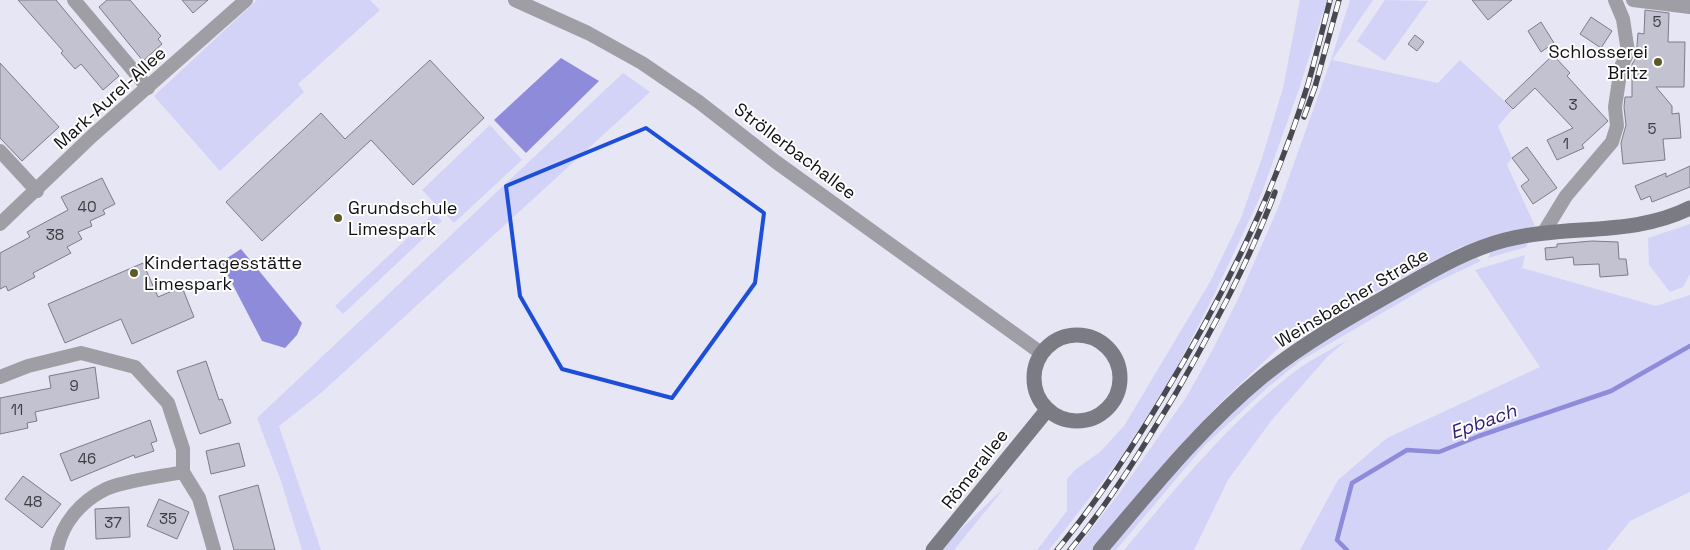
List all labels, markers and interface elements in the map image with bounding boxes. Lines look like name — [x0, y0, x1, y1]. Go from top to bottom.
house number: 5 — [1653, 12, 1662, 31]
place label: Schlosserei Britz — [1548, 40, 1648, 84]
street label: Mark-Aurel-Allee — [49, 41, 171, 154]
marker: Schlosserei Britz — [1652, 56, 1664, 68]
house number: 3 — [1568, 95, 1578, 114]
street label: Ströllerbachallee — [730, 97, 861, 204]
house number: 5 — [1648, 119, 1657, 138]
house number: 1 — [1563, 134, 1569, 153]
place label: Grundschule Limespark — [348, 196, 458, 240]
house number: 40 — [78, 197, 97, 216]
marker: Grundschule Limespark — [332, 212, 344, 224]
house number: 38 — [46, 225, 64, 244]
street label: Weinsbacher Straße — [1271, 243, 1433, 352]
place label: Kindertagesstätte Limespark — [144, 251, 302, 295]
marker: Kindertagesstätte Limespark — [128, 267, 140, 279]
house number: 9 — [69, 376, 79, 395]
water label: Epbach — [1447, 398, 1520, 445]
house number: 11 — [11, 400, 23, 419]
street label: Römerallee — [936, 424, 1013, 513]
house number: 46 — [78, 449, 96, 468]
house number: 48 — [24, 492, 42, 511]
house number: 35 — [159, 509, 177, 528]
house number: 37 — [104, 513, 122, 532]

